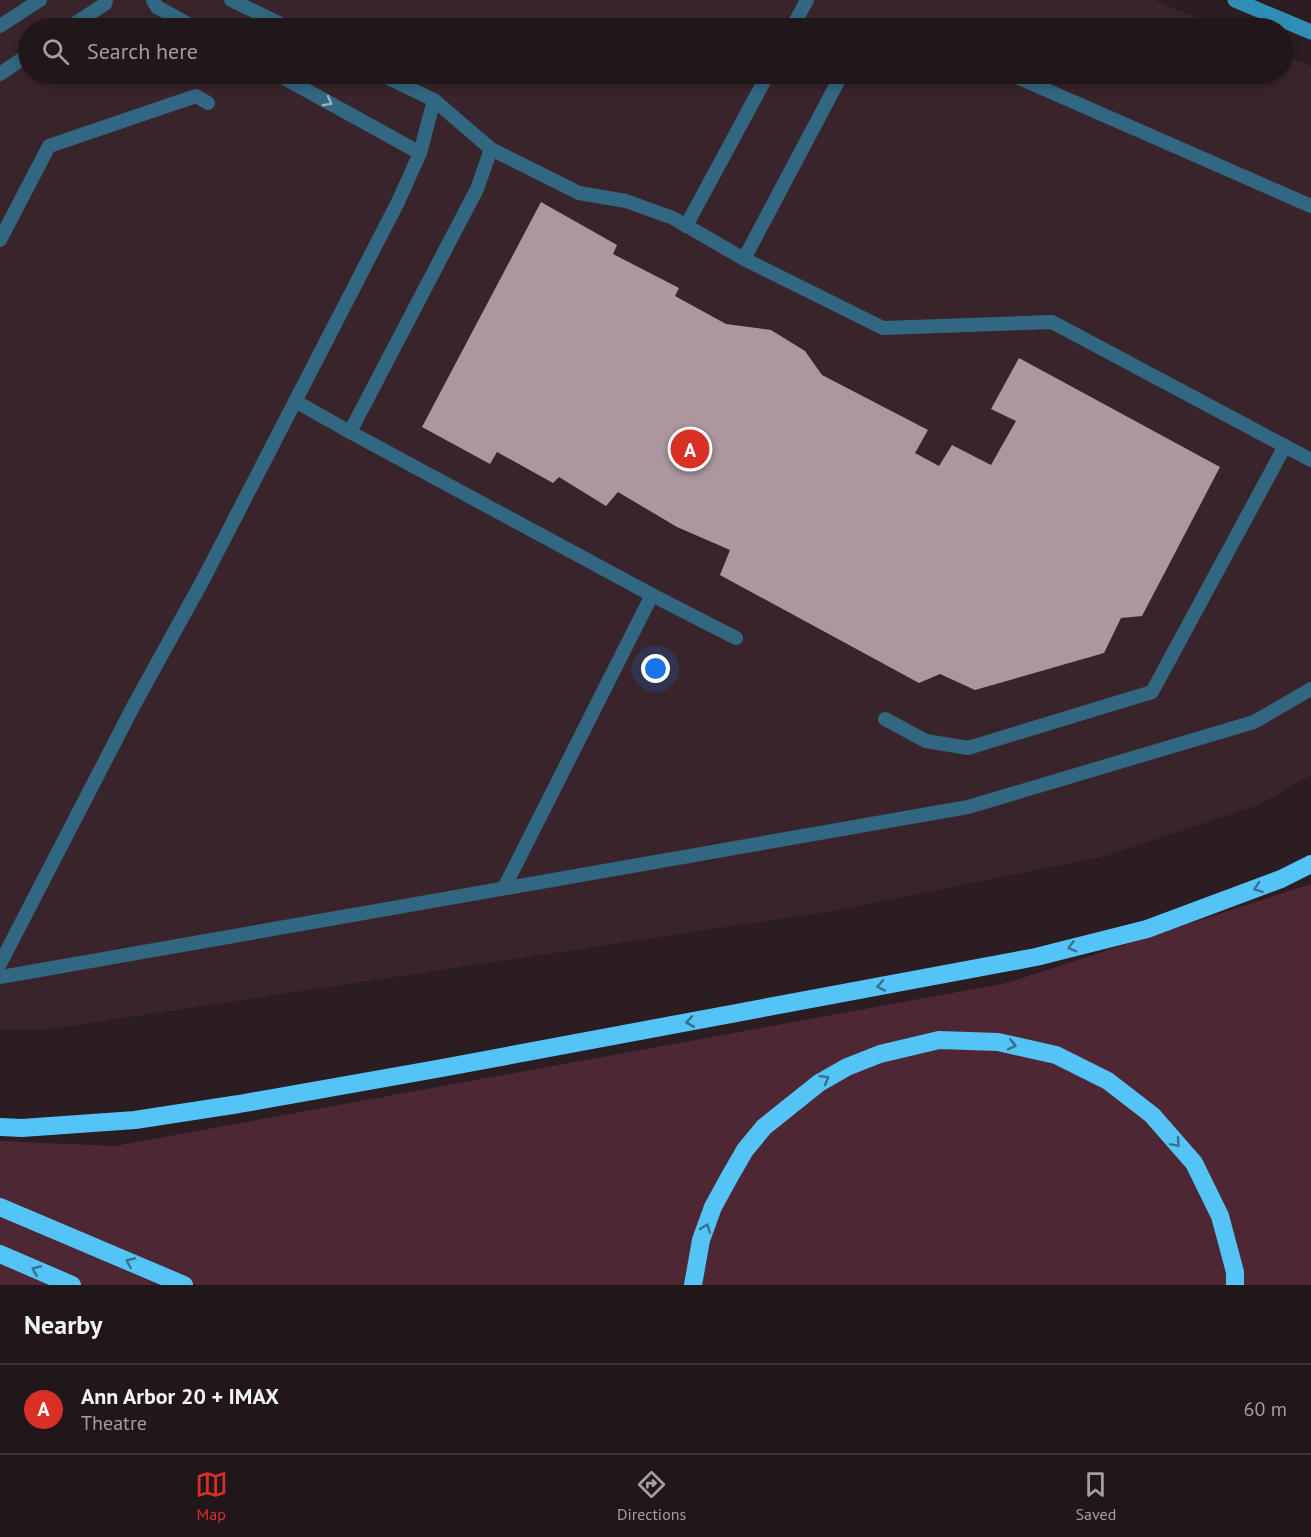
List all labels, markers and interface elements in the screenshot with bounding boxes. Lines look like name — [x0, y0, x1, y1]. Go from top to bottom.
search box — [18, 18, 1293, 84]
icon: search — [39, 35, 72, 68]
text: Search here — [87, 37, 198, 65]
one-way arrow — [322, 95, 332, 106]
pin: A — [670, 426, 710, 472]
your location — [641, 654, 670, 683]
one-way arrow — [1253, 880, 1264, 893]
one-way arrow — [1068, 940, 1078, 953]
one-way arrow — [877, 979, 887, 992]
one-way arrow — [685, 1015, 695, 1028]
one-way arrow — [1007, 1038, 1017, 1051]
one-way arrow — [819, 1075, 829, 1087]
one-way arrow — [1169, 1136, 1180, 1147]
one-way arrow — [698, 1223, 711, 1234]
one-way arrow — [126, 1257, 137, 1269]
one-way arrow — [31, 1265, 42, 1277]
text: Nearby — [24, 1308, 102, 1341]
text: Ann Arbor 20 + IMAX — [81, 1382, 279, 1410]
text: A — [37, 1396, 50, 1422]
text: 60 m — [1244, 1396, 1287, 1422]
text: Theatre — [81, 1410, 147, 1436]
tab: Map — [195, 1468, 228, 1524]
tab: Directions — [617, 1468, 686, 1524]
tab: Saved — [1076, 1468, 1116, 1524]

